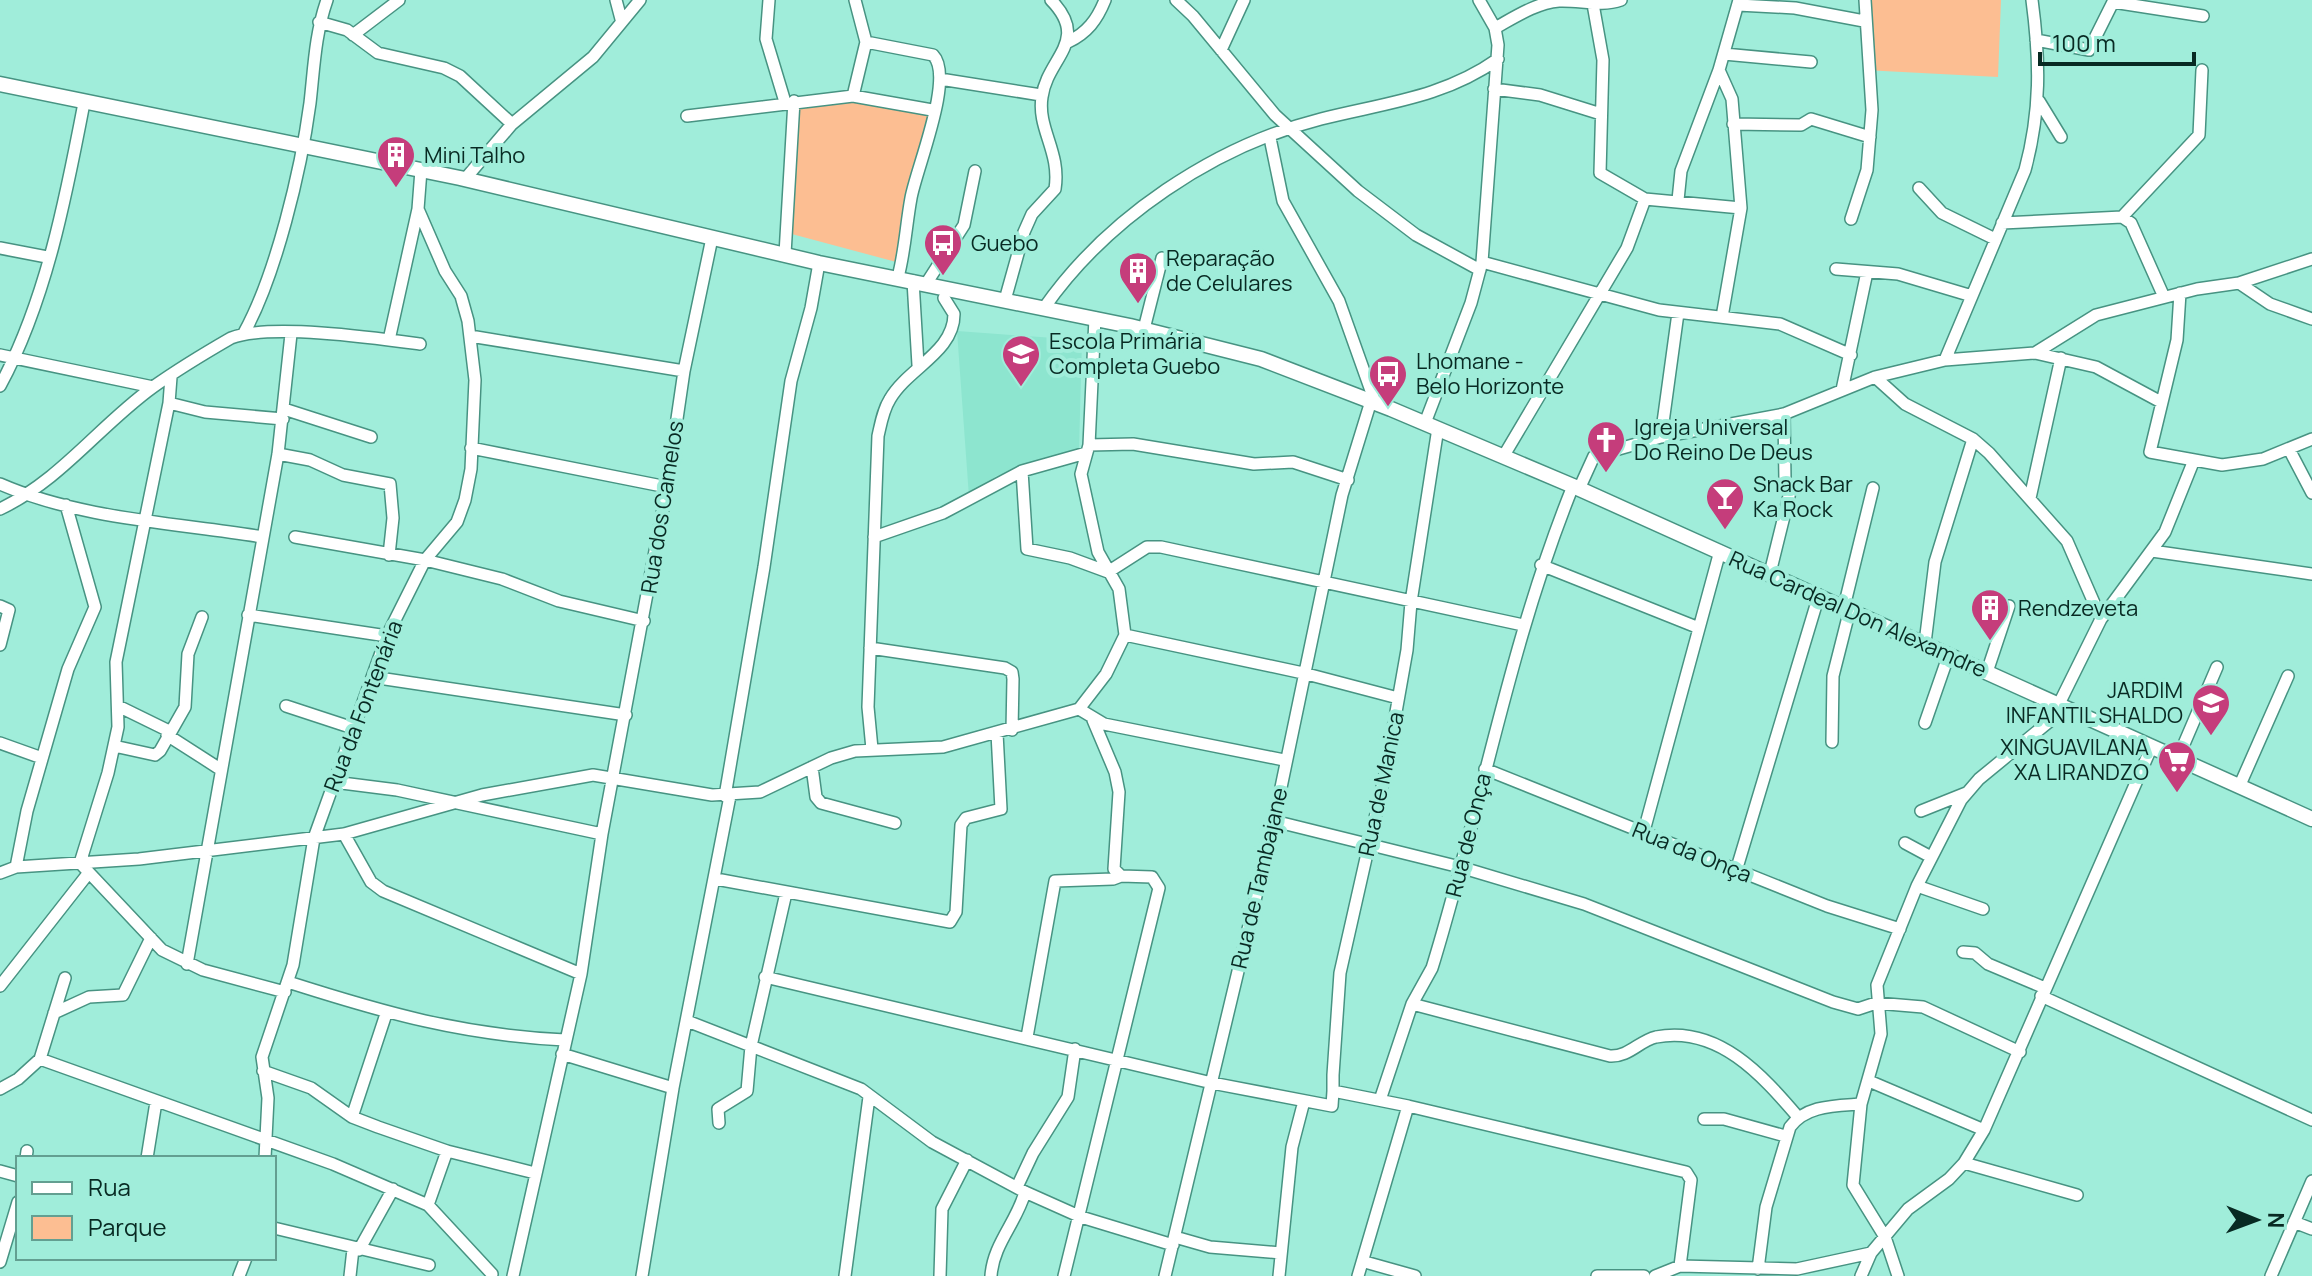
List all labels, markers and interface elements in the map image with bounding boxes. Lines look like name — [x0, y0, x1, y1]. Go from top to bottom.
scale bar — [2040, 16, 2194, 66]
text: 100 m — [2052, 26, 2116, 59]
building icon: Mini Talho — [375, 134, 417, 189]
place label: Mini Talho — [424, 140, 525, 170]
bus stop icon: Guebo — [922, 222, 964, 277]
place label: Guebo — [971, 228, 1038, 258]
place label: Reparação de Celulares — [1166, 243, 1293, 298]
building icon: Reparação de Celulares — [1117, 250, 1159, 305]
place label: Escola Primária Completa Guebo — [1049, 326, 1220, 381]
school or university icon: Escola Primária Completa Guebo — [1000, 333, 1042, 388]
place label: Lhomane - Belo Horizonte — [1416, 346, 1564, 401]
bus stop icon: Lhomane - Belo Horizonte — [1367, 353, 1409, 408]
place label: Igreja Universal Do Reino De Deus — [1634, 412, 1813, 467]
street label: Rua dos Camelos — [634, 419, 690, 595]
church icon: Igreja Universal Do Reino De Deus — [1585, 419, 1627, 474]
place label: Snack Bar Ka Rock — [1753, 469, 1853, 524]
bar icon: Snack Bar Ka Rock — [1704, 476, 1746, 531]
street label: Rua Cardeal Don Alexamdre — [1724, 544, 1992, 684]
building icon: Rendzeveta — [1969, 587, 2011, 642]
place label: Rendzeveta — [2018, 593, 2138, 623]
street label: Rua da Fontenária — [316, 616, 410, 796]
place label: JARDIM INFANTIL SHALDO — [2006, 675, 2183, 730]
school or university icon: JARDIM INFANTIL SHALDO — [2190, 682, 2232, 737]
street label: Rua de Manica — [1351, 709, 1411, 859]
place label: XINGUAVILANA XA LIRANDZO — [2000, 732, 2149, 787]
supermarket icon: XINGUAVILANA XA LIRANDZO — [2156, 739, 2198, 794]
street label: Rua de Onça — [1438, 770, 1498, 900]
street label: Rua de Tambajane — [1224, 784, 1294, 972]
street label: Rua da Onça — [1628, 814, 1756, 890]
legend — [16, 1156, 276, 1260]
text: Rua — [88, 1170, 131, 1203]
north arrow — [2216, 1180, 2296, 1260]
text: Parque — [88, 1210, 166, 1243]
text: N — [2261, 1212, 2291, 1229]

